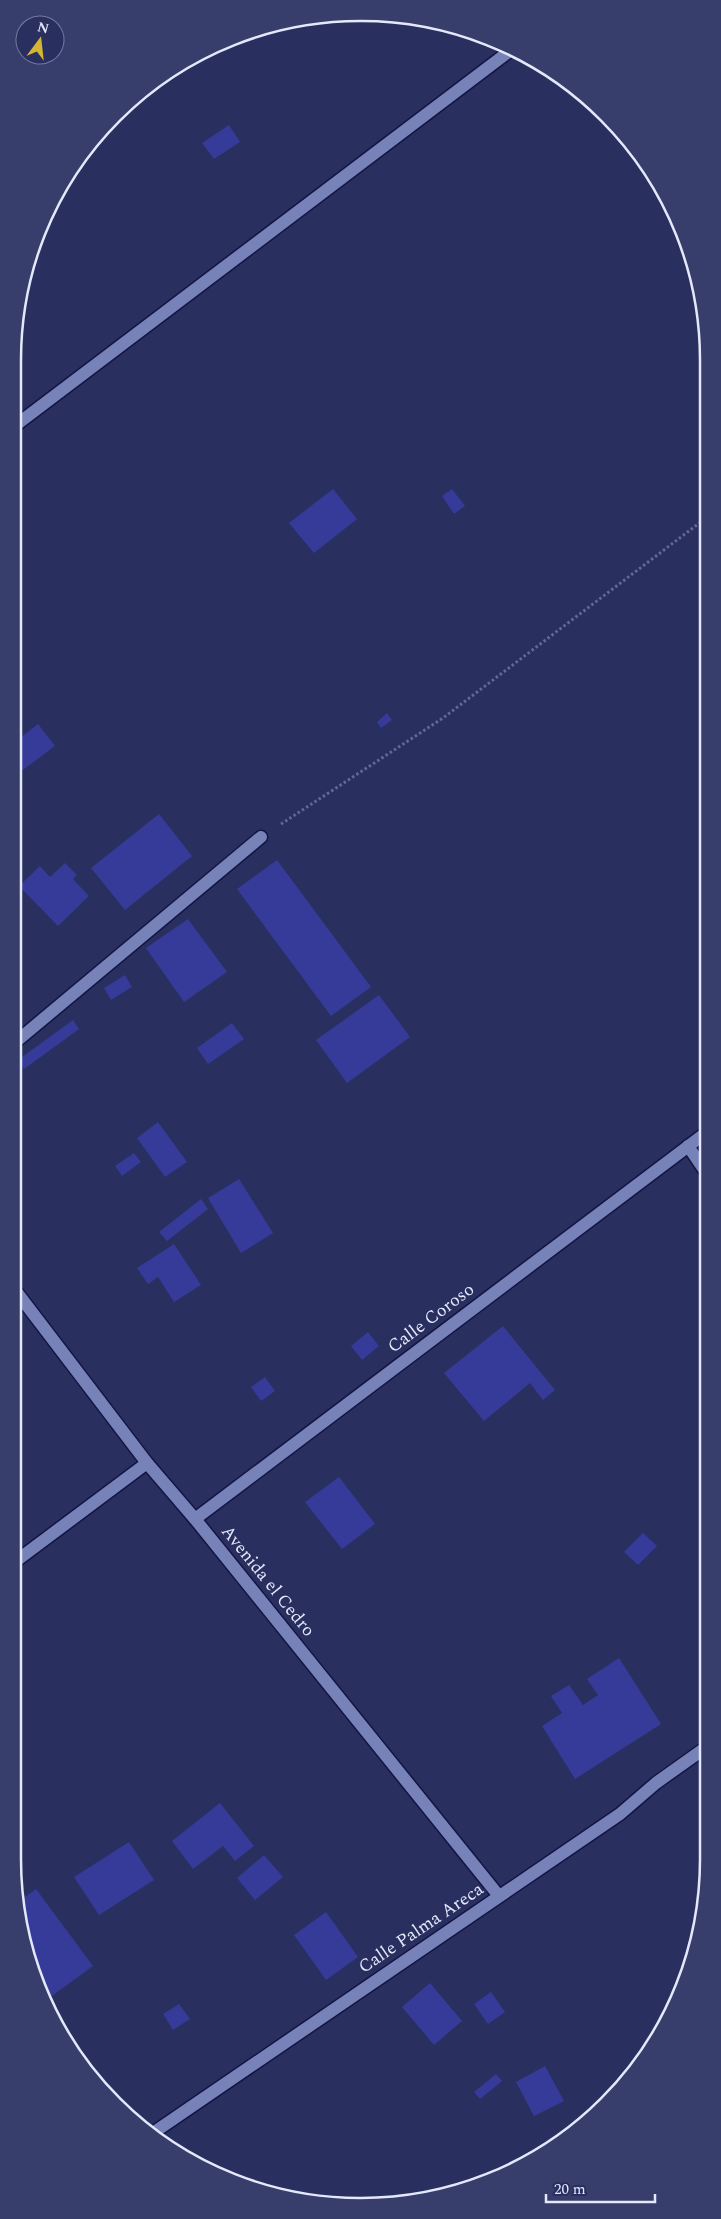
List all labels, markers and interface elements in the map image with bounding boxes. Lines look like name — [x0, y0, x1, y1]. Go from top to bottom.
north arrow — [15, 15, 65, 65]
text: N — [35, 16, 51, 40]
street label: Calle Coroso — [382, 1276, 480, 1360]
street label: Avenida el Cedro — [214, 1519, 322, 1643]
street label: Calle Palma Areca — [353, 1876, 489, 1980]
scale bar — [546, 2172, 655, 2204]
text: 20 m — [554, 2178, 586, 2201]

